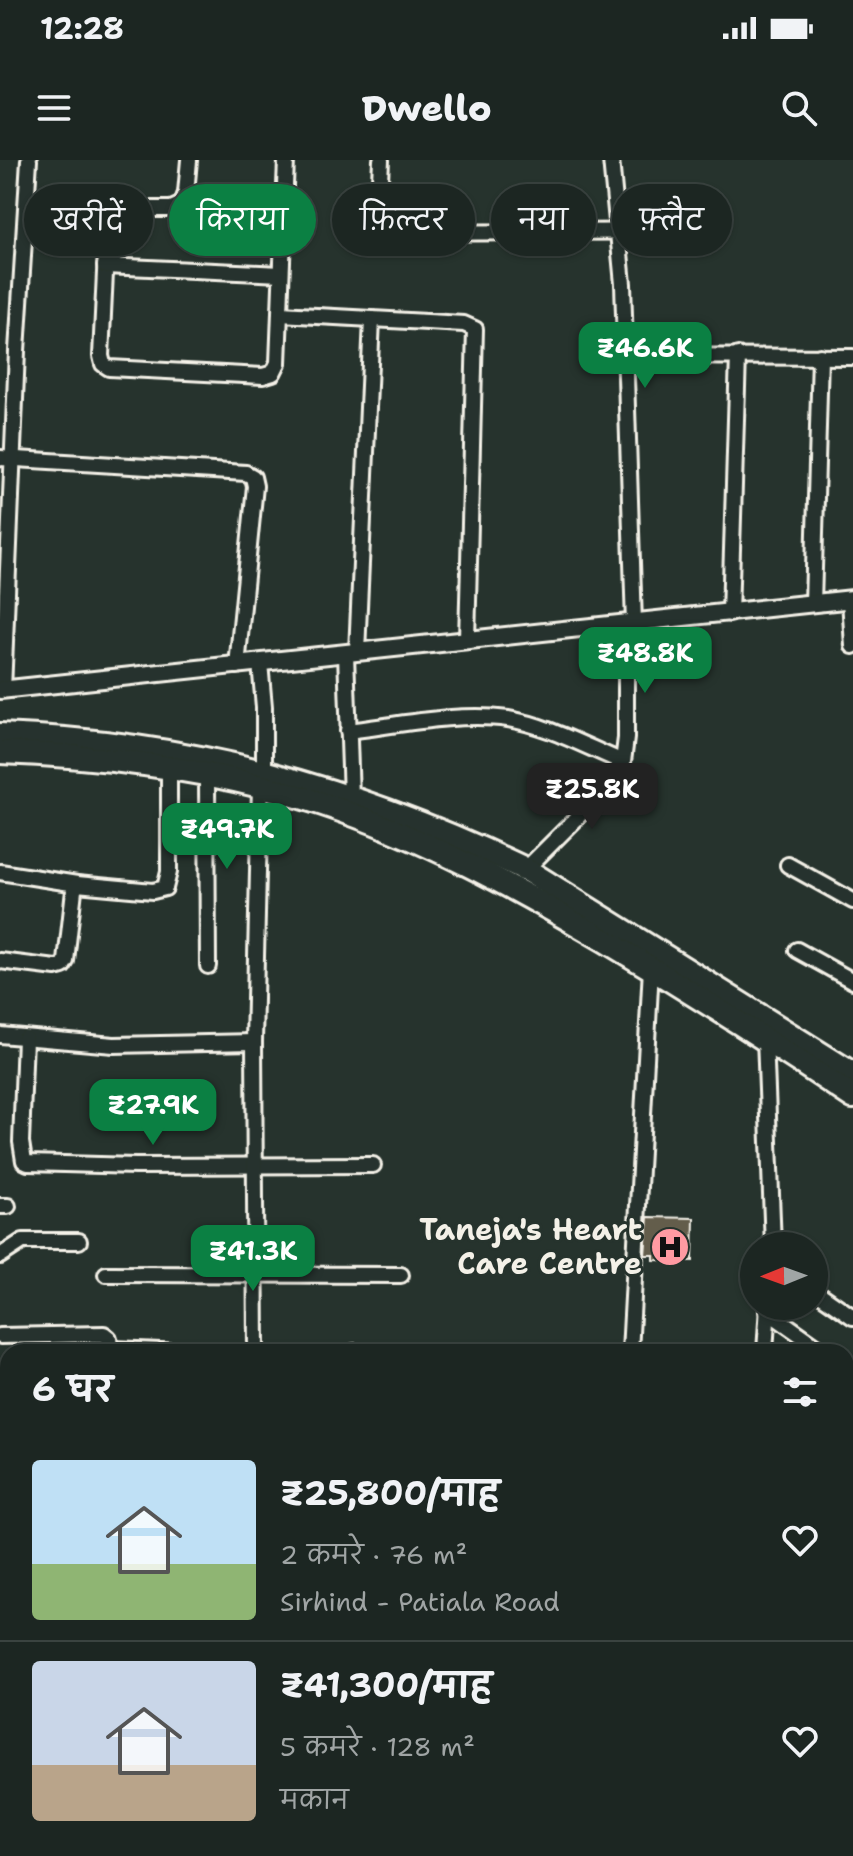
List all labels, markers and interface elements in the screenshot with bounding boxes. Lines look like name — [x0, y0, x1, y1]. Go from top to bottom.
text: 12:28 — [40, 8, 124, 49]
text: Dwello — [361, 84, 492, 133]
icon: menu — [32, 86, 76, 130]
icon: search — [777, 86, 821, 130]
chip: खरीदें — [24, 184, 153, 256]
chip: किराया — [169, 184, 316, 256]
chip: फ़िल्टर — [332, 184, 475, 256]
chip: नया — [491, 184, 596, 256]
chip: फ़्लैट — [612, 184, 732, 256]
pin: ₹46.6K — [580, 322, 710, 390]
text: ₹46.6K — [597, 330, 693, 365]
pin: ₹48.8K — [580, 627, 710, 695]
text: ₹48.8K — [597, 635, 693, 670]
pin: ₹25.8K — [527, 763, 657, 831]
text: ₹25.8K — [545, 771, 639, 806]
pin: ₹49.7K — [162, 803, 292, 871]
text: ₹49.7K — [180, 811, 274, 846]
pin: ₹27.9K — [88, 1079, 218, 1147]
text: ₹27.9K — [107, 1087, 199, 1122]
place label: Taneja's Heart Care Centre — [419, 1209, 642, 1284]
pin: ₹41.3K — [188, 1225, 318, 1293]
hospital icon: Taneja's Heart Care Centre — [649, 1226, 691, 1268]
north arrow — [740, 1232, 828, 1320]
map controls — [740, 1232, 828, 1320]
text: ₹41.3K — [209, 1233, 297, 1268]
text: 6 घर — [32, 1366, 113, 1412]
icon: filters — [778, 1370, 822, 1414]
text: ₹25,800/माह — [280, 1470, 500, 1516]
icon: home — [96, 1492, 192, 1588]
icon: heart — [778, 1518, 822, 1562]
text: 2 कमरे · 76 m² — [280, 1537, 467, 1572]
text: Sirhind - Patiala Road — [280, 1584, 560, 1619]
text: ₹41,300/माह — [280, 1662, 492, 1708]
icon: home — [96, 1693, 192, 1789]
icon: heart — [778, 1719, 822, 1763]
text: 5 कमरे · 128 m² — [280, 1729, 475, 1764]
text: मकान — [280, 1782, 349, 1817]

